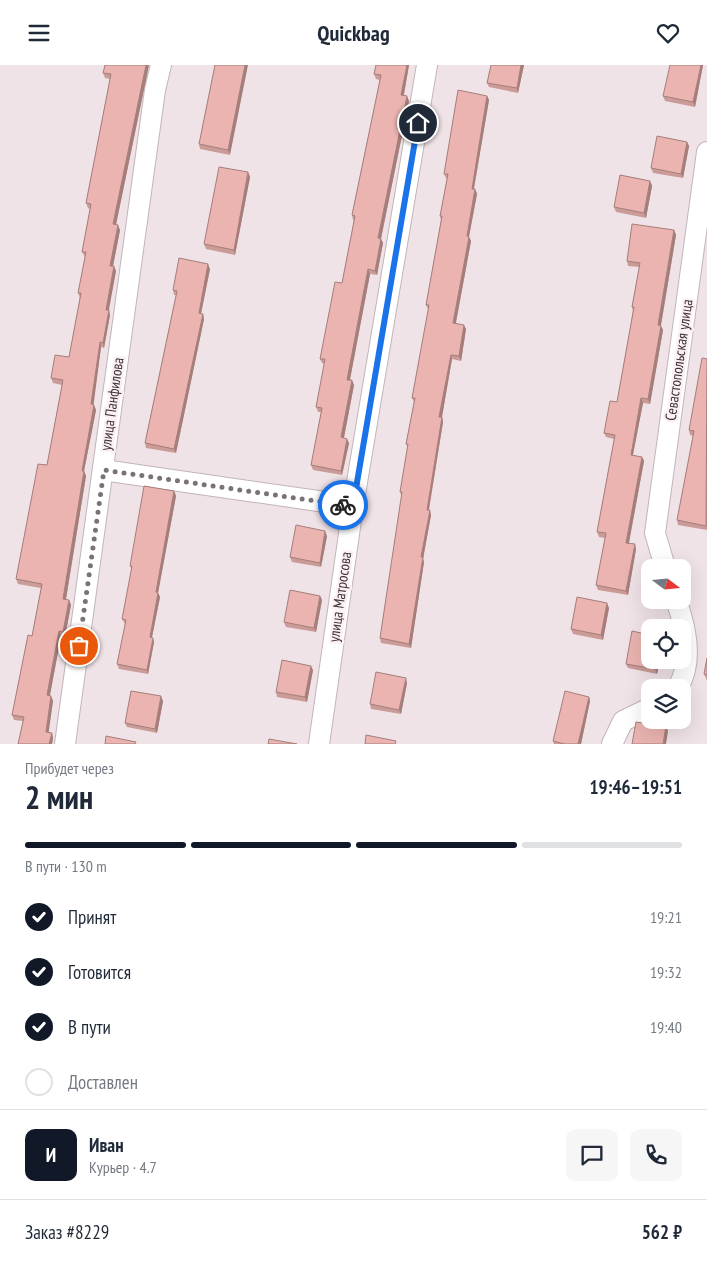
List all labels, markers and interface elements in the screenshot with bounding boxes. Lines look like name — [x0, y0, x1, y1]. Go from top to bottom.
icon: menu — [25, 19, 53, 47]
text: Quickbag — [317, 19, 390, 47]
icon: heart — [654, 19, 682, 47]
pin — [397, 102, 439, 144]
icon: home — [404, 109, 432, 137]
street label: Севастопольская улица — [661, 298, 696, 422]
street label: улица Панфилова — [96, 356, 127, 452]
courier — [318, 480, 368, 530]
icon: bike — [329, 491, 357, 519]
street label: улица Матросова — [324, 551, 355, 643]
north arrow — [641, 559, 691, 609]
map controls — [641, 559, 691, 729]
button: locate — [641, 619, 691, 669]
pin — [58, 625, 100, 667]
icon: bag — [65, 632, 93, 660]
button: layers — [641, 679, 691, 729]
text: Прибудет через — [25, 758, 114, 778]
text: 19:46–19:51 — [589, 775, 682, 799]
text: 2 мин — [25, 776, 93, 818]
text: В пути · 130 m — [25, 856, 107, 876]
icon: check — [25, 903, 53, 931]
text: Принят — [68, 905, 116, 929]
text: 19:21 — [650, 907, 682, 927]
icon: check — [25, 958, 53, 986]
text: Готовится — [68, 960, 131, 984]
text: 19:32 — [650, 962, 682, 982]
icon: check — [25, 1013, 53, 1041]
text: В пути — [68, 1015, 111, 1039]
text: 19:40 — [650, 1017, 682, 1037]
text: Доставлен — [68, 1070, 138, 1094]
button: chat — [566, 1129, 618, 1181]
button: phone — [630, 1129, 682, 1181]
text: Иван — [89, 1133, 124, 1157]
text: И — [46, 1143, 56, 1167]
text: Курьер · 4.7 — [89, 1157, 157, 1177]
text: Заказ #8229 — [25, 1220, 109, 1244]
text: 562 ₽ — [642, 1220, 682, 1244]

